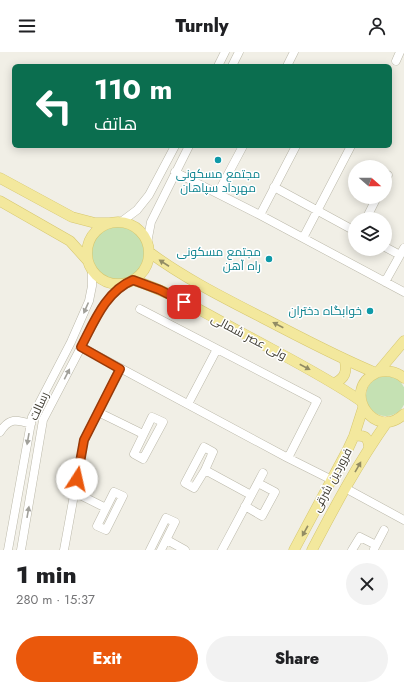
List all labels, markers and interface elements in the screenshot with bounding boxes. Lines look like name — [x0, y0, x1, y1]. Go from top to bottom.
text: Turnly — [175, 13, 229, 39]
icon: menu — [16, 15, 38, 37]
icon: person — [366, 15, 388, 37]
text: 110 m — [94, 69, 172, 110]
icon: left — [28, 80, 80, 132]
text: هاتف — [94, 111, 137, 137]
marker: مجتمع مسکونی مهرداد سپاهان — [213, 155, 223, 165]
north arrow — [348, 160, 392, 204]
map controls — [348, 160, 392, 256]
place label: مجتمع مسکونی مهرداد سپاهان — [176, 165, 260, 197]
button: layers — [348, 212, 392, 256]
place label: مجتمع مسکونی راه آهن — [177, 243, 261, 275]
marker: مجتمع مسکونی راه آهن — [264, 254, 274, 264]
one-way arrow — [158, 259, 170, 266]
pin — [167, 285, 201, 319]
icon: arrive — [173, 291, 195, 313]
place label: خوابگاه دختران — [289, 302, 362, 320]
one-way arrow — [83, 303, 89, 314]
marker: خوابگاه دختران — [365, 306, 375, 316]
street label: ولی عصر شمالی — [208, 309, 290, 365]
one-way arrow — [272, 322, 283, 329]
one-way arrow — [299, 364, 311, 370]
one-way arrow — [63, 369, 70, 380]
street label: رسالت — [25, 389, 53, 423]
one-way arrow — [25, 433, 31, 446]
street label: فروردین شرقی — [308, 445, 356, 515]
position arrow — [56, 458, 98, 500]
one-way arrow — [354, 461, 361, 473]
one-way arrow — [25, 505, 31, 518]
one-way arrow — [301, 525, 308, 537]
text: 1 min — [16, 557, 77, 592]
button: close — [346, 563, 388, 605]
text: 280 m · 15:37 — [16, 590, 95, 609]
button: Exit — [16, 636, 198, 682]
button: Share — [206, 636, 388, 682]

